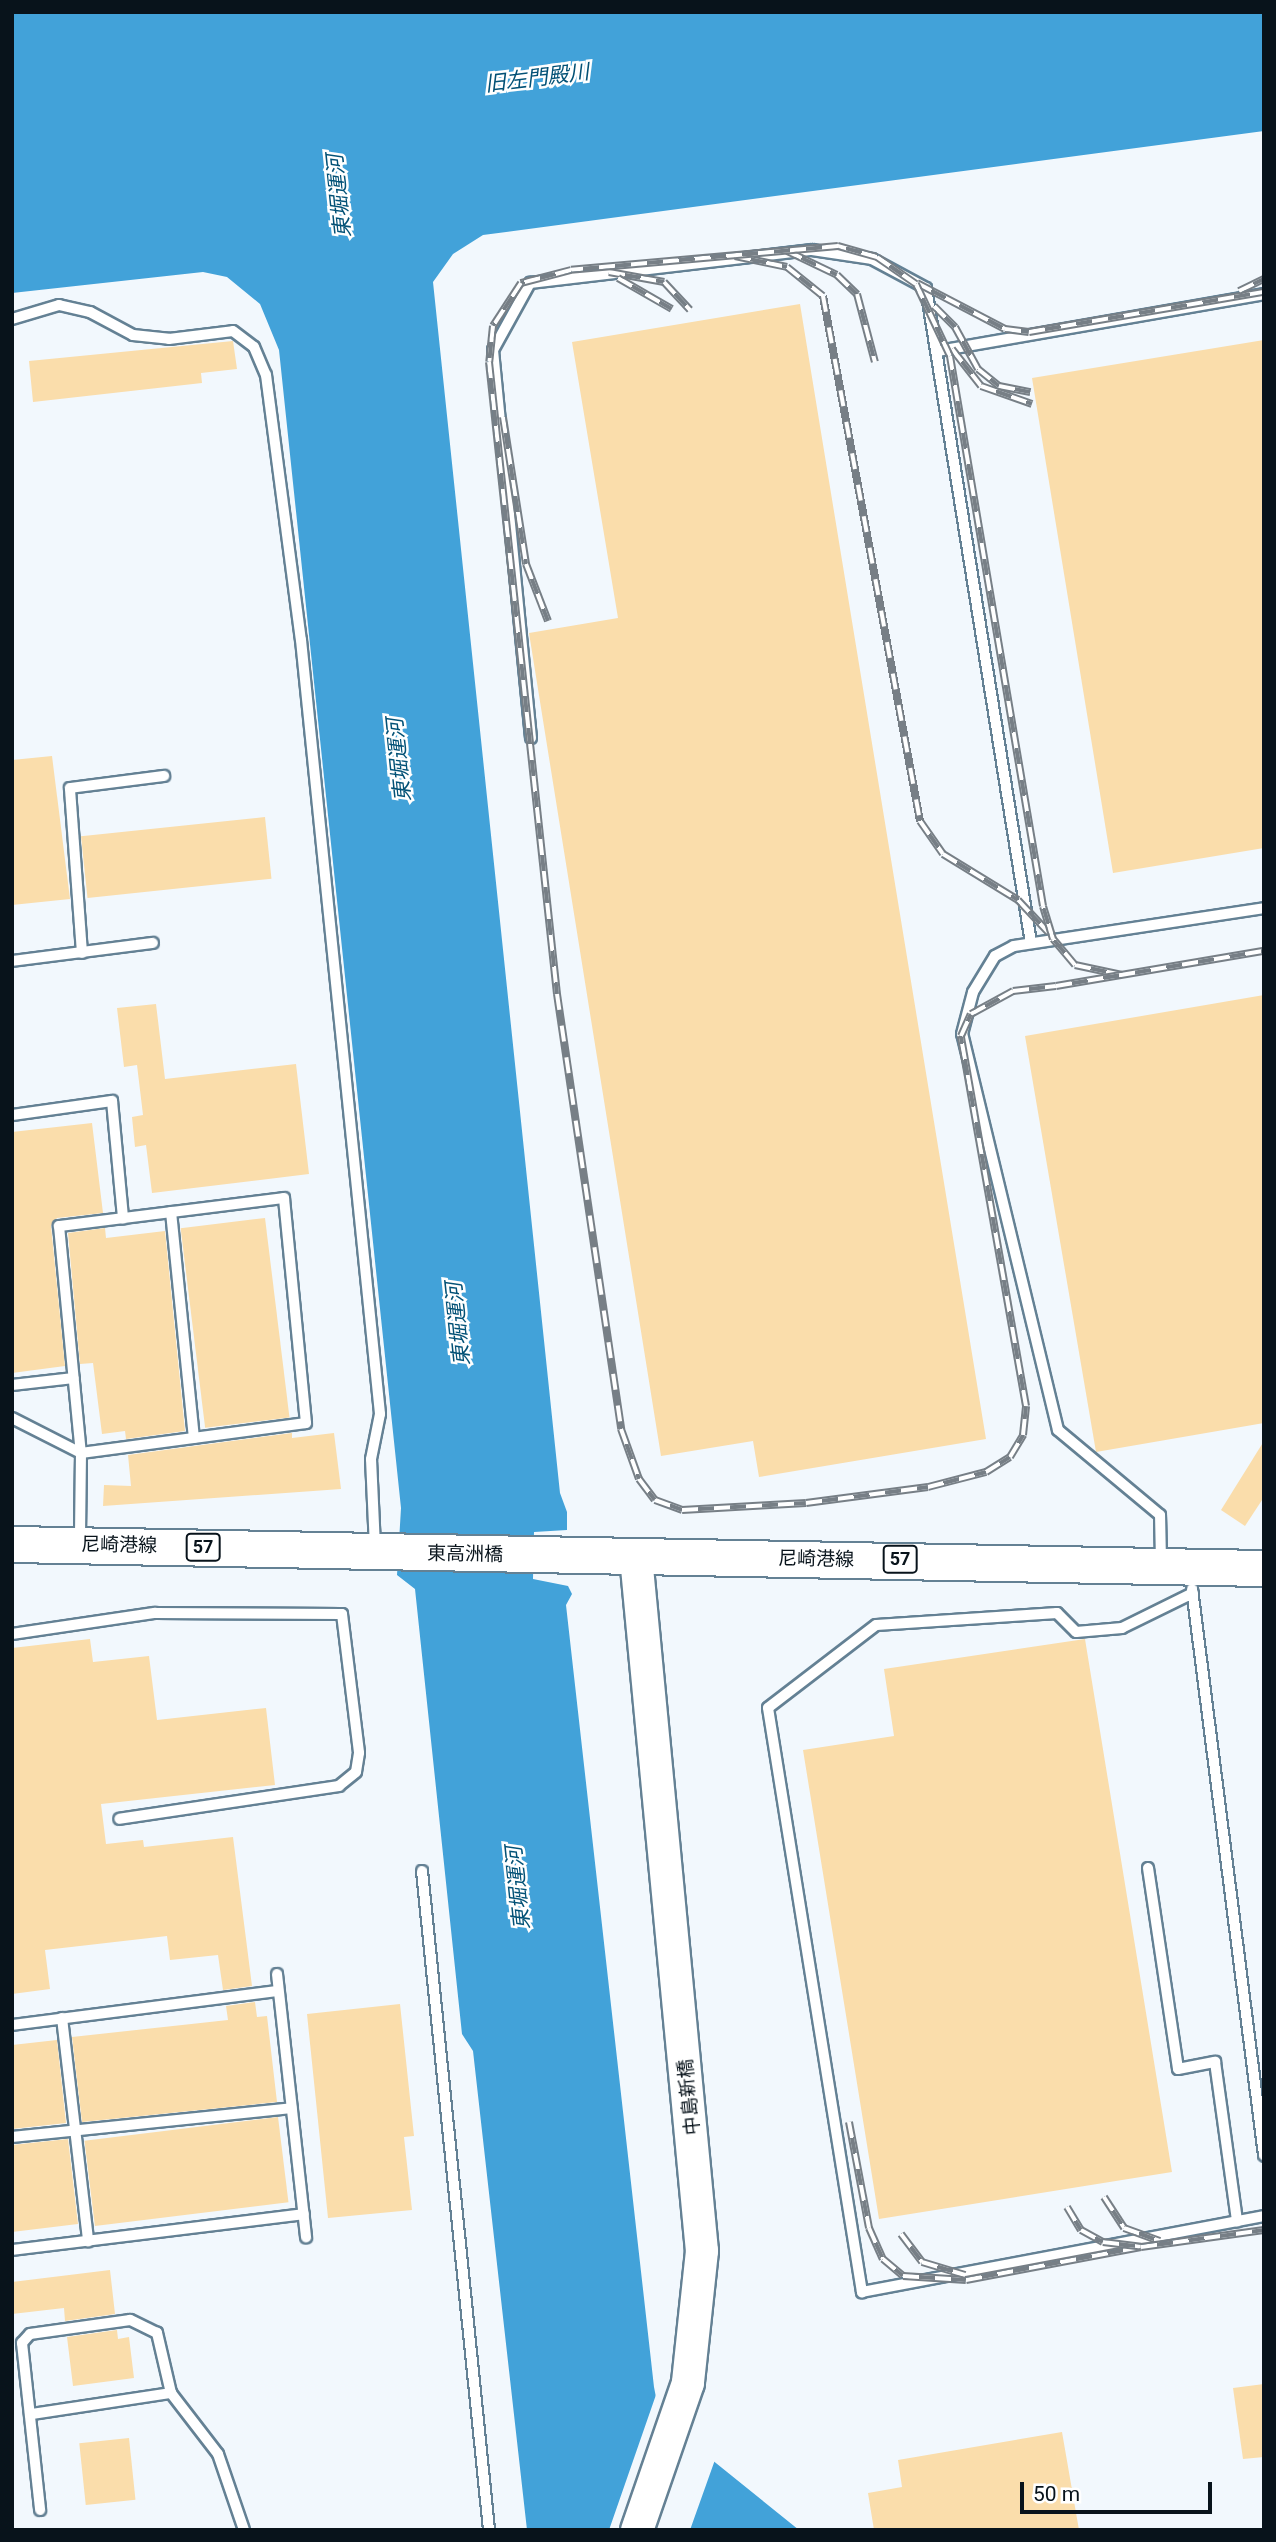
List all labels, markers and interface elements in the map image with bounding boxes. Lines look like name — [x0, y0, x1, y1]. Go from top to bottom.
water label: 旧左門殿川 — [483, 59, 591, 97]
water label: 東堀運河 — [322, 153, 356, 239]
water label: 東堀運河 — [382, 717, 416, 803]
water label: 東堀運河 — [441, 1281, 475, 1367]
road number: 57 — [186, 1532, 220, 1562]
street label: 尼崎港線 — [81, 1533, 157, 1557]
street label: 東高洲橋 — [427, 1542, 503, 1566]
road number: 57 — [883, 1544, 918, 1574]
street label: 尼崎港線 — [778, 1547, 854, 1571]
water label: 東堀運河 — [501, 1845, 535, 1931]
street label: 中島新橋 — [674, 2058, 704, 2136]
scale bar — [1024, 2468, 1216, 2512]
text: 50 m — [1033, 2482, 1080, 2506]

